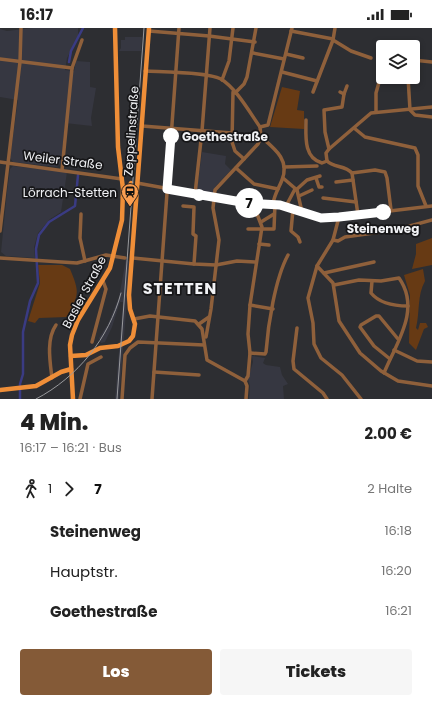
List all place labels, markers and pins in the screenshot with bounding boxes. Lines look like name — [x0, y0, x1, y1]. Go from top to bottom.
marker: Goethestraße — [163, 128, 179, 144]
place label: Goethestraße — [182, 128, 269, 145]
station icon: Lörrach-Stetten — [120, 182, 140, 207]
place label: Lörrach-Stetten — [23, 184, 117, 201]
unlabelled marker — [193, 189, 205, 201]
marker: Steinenweg — [375, 204, 391, 220]
place label: Steinenweg — [347, 220, 419, 237]

